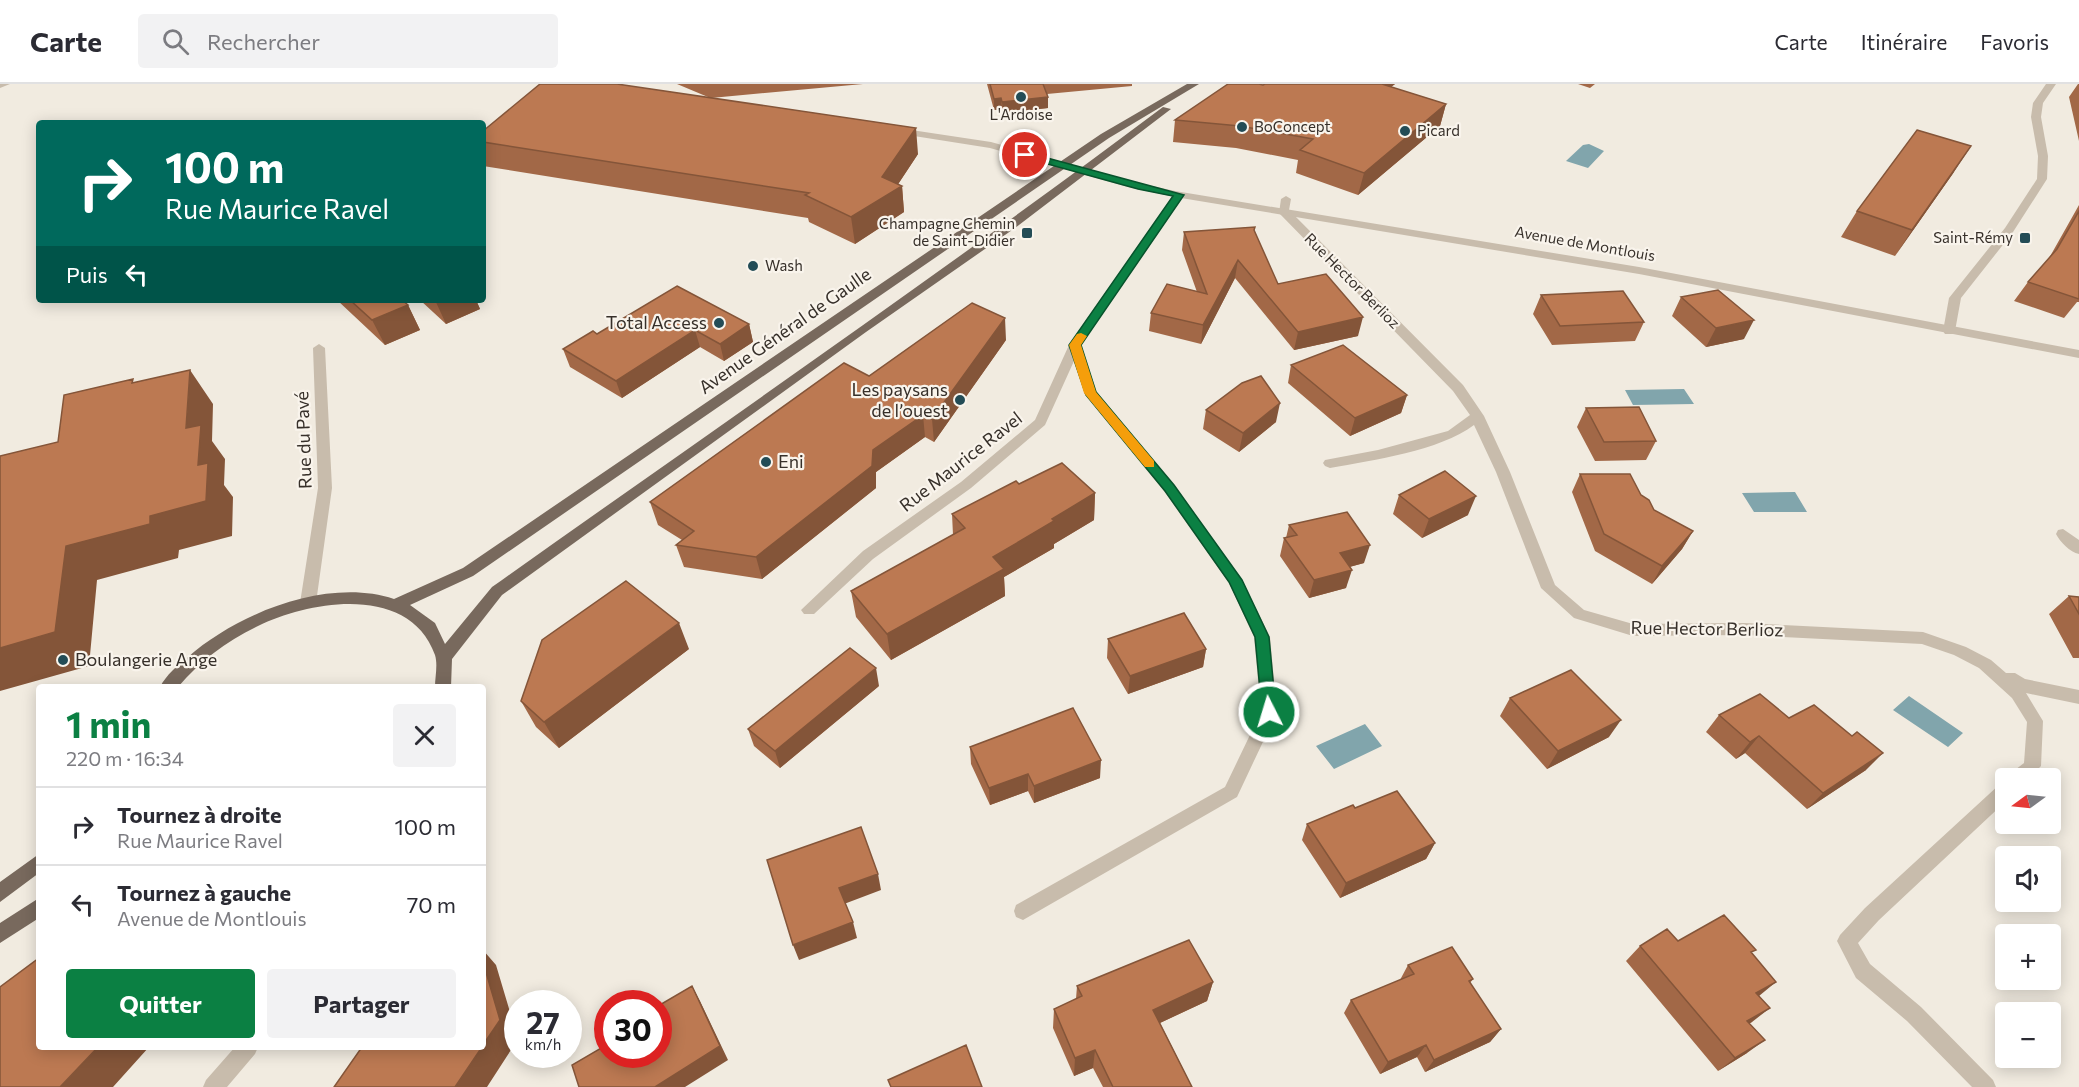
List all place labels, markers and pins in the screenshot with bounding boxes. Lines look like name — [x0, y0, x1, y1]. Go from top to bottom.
marker: L'Ardoise — [1014, 90, 1028, 104]
place label: L'Ardoise — [989, 105, 1053, 123]
place label: BoConcept — [1254, 117, 1331, 135]
marker: BoConcept — [1235, 120, 1249, 134]
place label: Picard — [1417, 121, 1460, 139]
marker: Picard — [1398, 124, 1412, 138]
pin — [999, 129, 1050, 180]
place label: Champagne Chemin de Saint-Didier — [879, 214, 1015, 249]
marker: Champagne Chemin de Saint-Didier — [1020, 226, 1034, 240]
place label: Saint-Rémy — [1933, 228, 2013, 246]
marker: Saint-Rémy — [2018, 231, 2032, 245]
place label: Wash — [765, 256, 803, 274]
marker: Wash — [746, 259, 760, 273]
place label: Total Access — [606, 311, 707, 333]
marker: Total Access — [712, 316, 726, 330]
place label: Les paysans de l’ouest — [851, 378, 948, 421]
marker: Les paysans de l’ouest — [953, 393, 967, 407]
place label: Eni — [778, 450, 804, 472]
marker: Eni — [759, 455, 773, 469]
place label: Boulangerie Ange — [75, 648, 217, 670]
marker: Boulangerie Ange — [56, 653, 70, 667]

